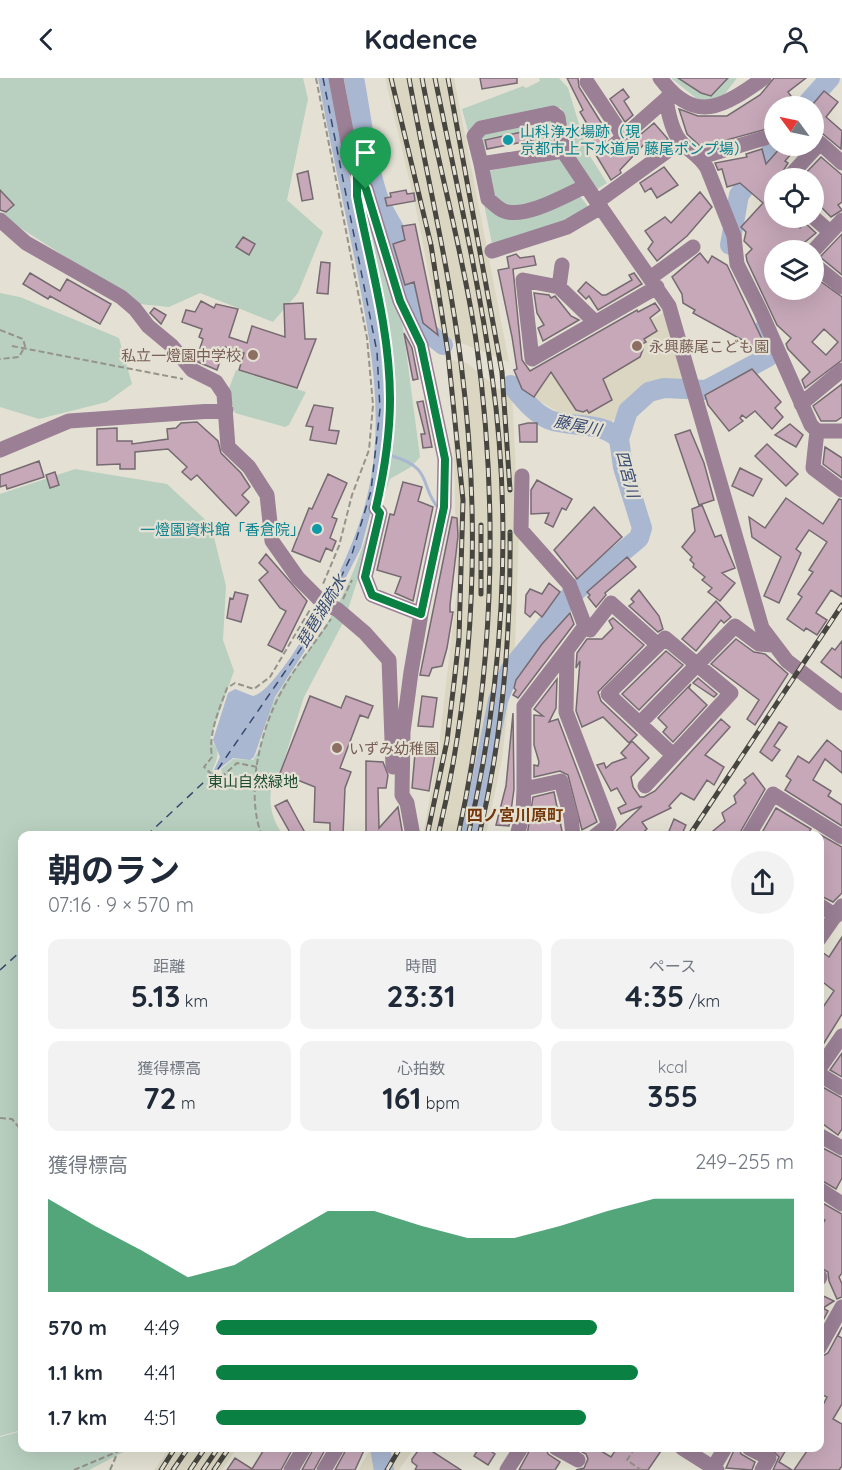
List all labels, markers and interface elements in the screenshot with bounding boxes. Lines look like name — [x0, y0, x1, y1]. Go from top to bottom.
text: Kadence — [364, 22, 478, 56]
icon: back — [30, 23, 63, 56]
icon: person — [779, 23, 812, 56]
north arrow — [764, 96, 824, 156]
map controls — [764, 96, 824, 300]
place label: 山科浄水場跡（現 京都市上下水道局 藤尾ポンプ場） — [520, 122, 749, 158]
pin — [340, 127, 391, 189]
marker: 山科浄水場跡（現 京都市上下水道局 藤尾ポンプ場） — [501, 133, 515, 147]
icon: arrive — [349, 136, 382, 169]
button: locate — [764, 168, 824, 228]
button: layers — [764, 240, 824, 300]
place label: 永興藤尾こども園 — [649, 337, 769, 356]
marker: 永興藤尾こども園 — [630, 339, 644, 353]
place label: 私立一燈園中学校 — [121, 346, 241, 365]
marker: 私立一燈園中学校 — [246, 348, 260, 362]
water label: 藤尾川 — [552, 410, 606, 440]
water label: 四宮川 — [612, 448, 644, 502]
place label: 一燈園資料館「香倉院」 — [140, 520, 305, 539]
marker: 一燈園資料館「香倉院」 — [310, 522, 324, 536]
water label: 琵琶湖疏水 — [292, 570, 351, 650]
place label: いずみ幼稚園 — [349, 739, 439, 758]
marker: いずみ幼稚園 — [330, 741, 344, 755]
park label: 東山自然緑地 — [208, 772, 298, 791]
district label: 四ノ宮川原町 — [467, 805, 563, 825]
text: 朝のラン — [48, 849, 180, 890]
button: share — [731, 851, 794, 914]
text: 07:16 · 9 × 570 m — [48, 892, 194, 917]
text: 距離 — [153, 956, 185, 976]
text: 時間 — [405, 956, 437, 976]
text: ペース — [649, 956, 696, 976]
text: 5.13 — [131, 977, 180, 1015]
text: 23:31 — [386, 977, 456, 1015]
text: 4:35 — [625, 977, 684, 1015]
text: km — [180, 991, 208, 1011]
text: /km — [684, 991, 720, 1011]
text: kcal — [658, 1057, 688, 1077]
text: 獲得標高 — [137, 1058, 201, 1078]
text: 心拍数 — [397, 1058, 445, 1078]
text: 355 — [647, 1077, 698, 1115]
text: 72 — [143, 1079, 177, 1117]
text: 161 — [382, 1079, 421, 1117]
text: m — [177, 1093, 196, 1113]
text: bpm — [421, 1093, 460, 1113]
text: 249–255 m — [695, 1149, 794, 1174]
text: 獲得標高 — [48, 1152, 128, 1177]
text: 570 m — [48, 1315, 107, 1340]
text: 4:49 — [144, 1315, 180, 1340]
text: 1.1 km — [48, 1360, 103, 1385]
text: 4:41 — [144, 1360, 176, 1385]
text: 1.7 km — [48, 1405, 107, 1430]
text: 4:51 — [144, 1405, 177, 1430]

